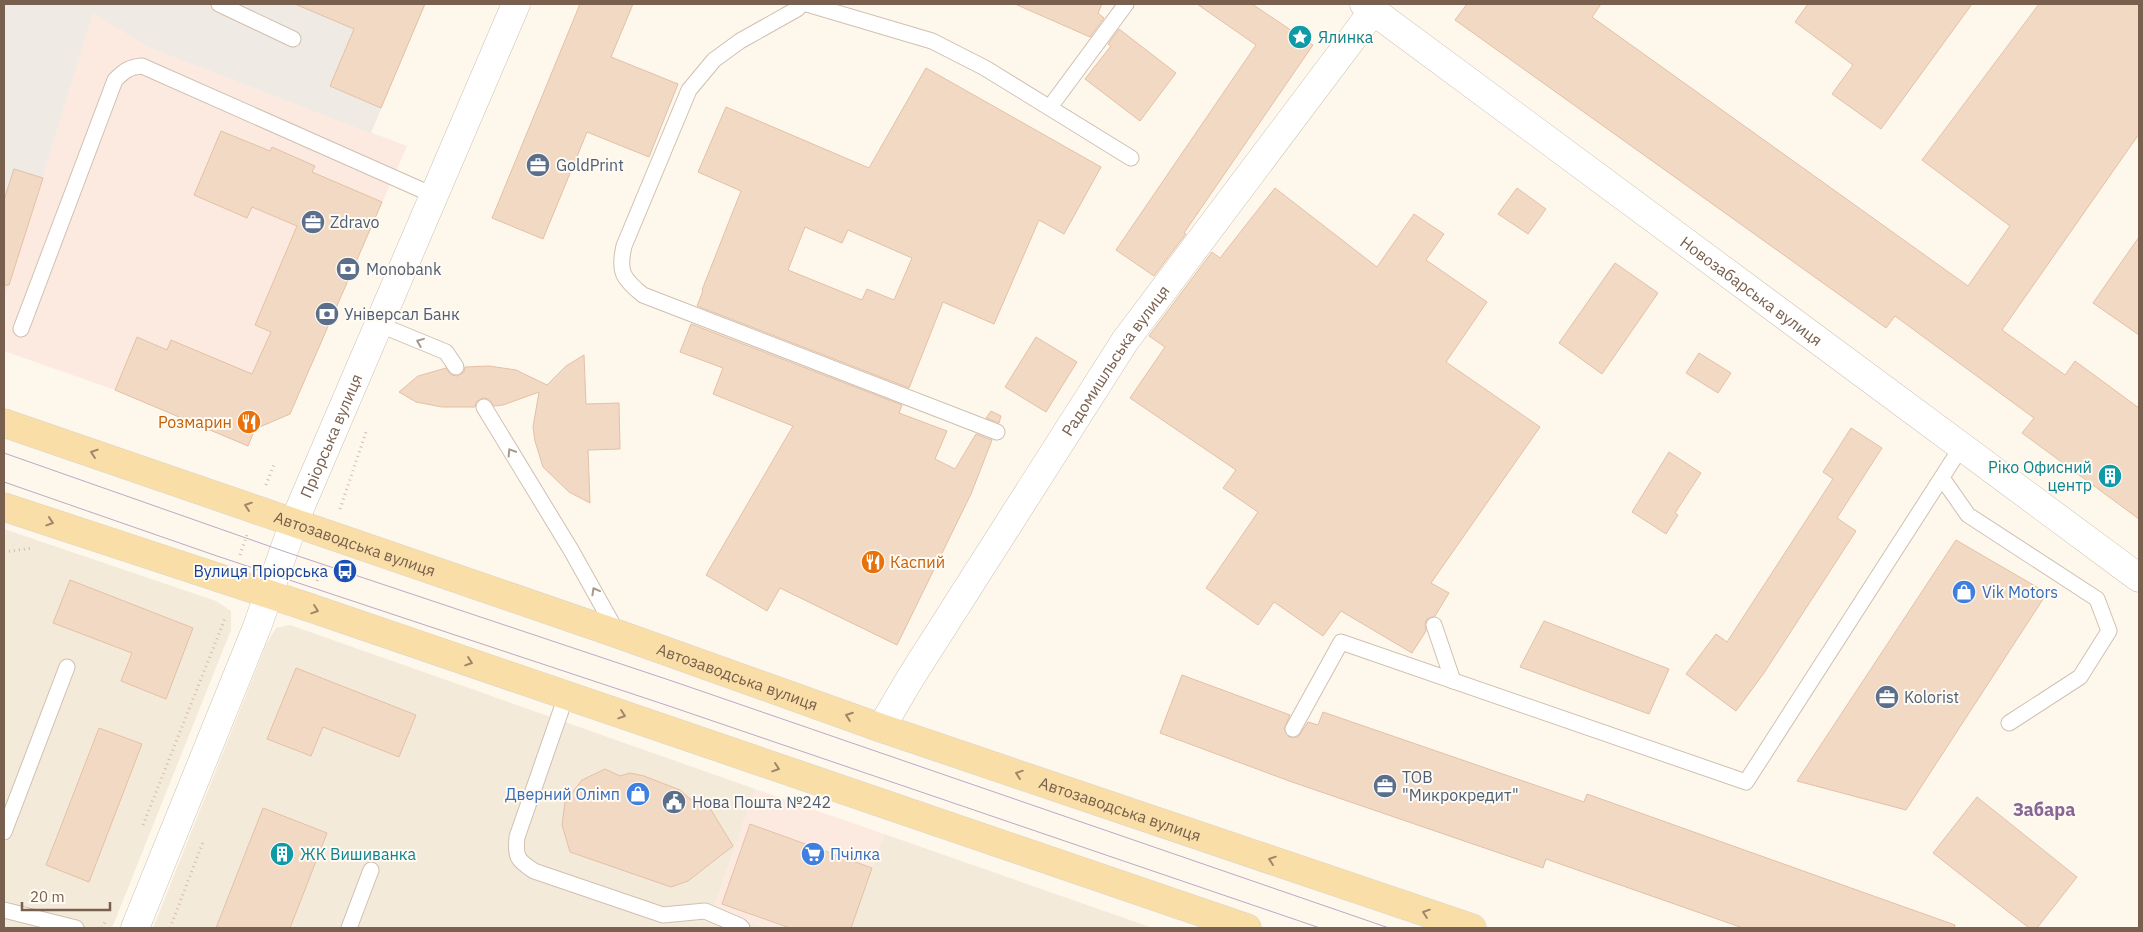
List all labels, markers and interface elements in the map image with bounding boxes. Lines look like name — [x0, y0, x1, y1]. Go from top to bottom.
place icon: Ялинка — [1287, 24, 1313, 50]
place label: Ялинка — [1318, 27, 1374, 47]
office icon: GoldPrint — [525, 152, 551, 178]
place label: GoldPrint — [556, 155, 624, 175]
office icon: Zdravo — [300, 209, 326, 235]
place label: Zdravo — [330, 212, 380, 232]
street label: Новозабарська вулиця — [1676, 232, 1826, 350]
bank icon: Monobank — [335, 256, 361, 282]
place label: Monobank — [366, 259, 442, 279]
street label: Радомишльська вулиця — [1057, 281, 1174, 440]
bank icon: Універсал Банк — [314, 301, 340, 327]
place label: Універсал Банк — [344, 304, 460, 324]
one-way arrow — [416, 337, 425, 348]
street label: Пріорська вулиця — [296, 371, 366, 501]
restaurant icon: Розмарин — [236, 409, 262, 435]
place label: Розмарин — [158, 412, 232, 432]
one-way arrow — [508, 448, 518, 457]
one-way arrow — [90, 449, 98, 459]
place label: Ріко Офисний центр — [1988, 457, 2092, 495]
building icon: Ріко Офисний центр — [2097, 463, 2123, 489]
one-way arrow — [244, 501, 252, 511]
street label: Автозаводська вулиця — [271, 507, 438, 581]
one-way arrow — [45, 517, 54, 527]
restaurant icon: Каспий — [860, 549, 886, 575]
place label: Каспий — [890, 552, 945, 572]
bus stop icon: Вулиця Пріорська — [332, 558, 358, 584]
place label: Вулиця Пріорська — [193, 561, 328, 581]
shop icon: Vik Motors — [1951, 579, 1977, 605]
place label: Vik Motors — [1982, 582, 2058, 602]
one-way arrow — [591, 587, 601, 596]
one-way arrow — [310, 604, 319, 614]
street label: Автозаводська вулиця — [654, 639, 821, 715]
one-way arrow — [464, 657, 472, 667]
office icon: Kolorist — [1874, 684, 1900, 710]
place label: Kolorist — [1904, 687, 1959, 707]
one-way arrow — [618, 709, 626, 719]
one-way arrow — [845, 712, 853, 722]
one-way arrow — [771, 762, 780, 772]
place label: ТОВ "Микрокредит" — [1402, 767, 1519, 805]
one-way arrow — [1015, 770, 1024, 780]
street label: Автозаводська вулиця — [1037, 772, 1204, 846]
office icon: ТОВ "Микрокредит" — [1372, 773, 1398, 799]
shop icon: Дверний Олімп — [625, 781, 651, 807]
place label: Дверний Олімп — [505, 784, 620, 804]
public building icon: Нова Пошта №242 — [661, 789, 687, 815]
place label: Нова Пошта №242 — [692, 792, 831, 812]
district label: Забара — [2013, 798, 2075, 821]
building icon: ЖК Вишиванка — [269, 841, 295, 867]
supermarket icon: Пчілка — [800, 841, 826, 867]
place label: ЖК Вишиванка — [300, 844, 416, 864]
place label: Пчілка — [830, 844, 880, 864]
one-way arrow — [1269, 856, 1277, 866]
scale bar — [22, 880, 110, 912]
text: 20 m — [30, 887, 65, 906]
one-way arrow — [1422, 908, 1431, 918]

